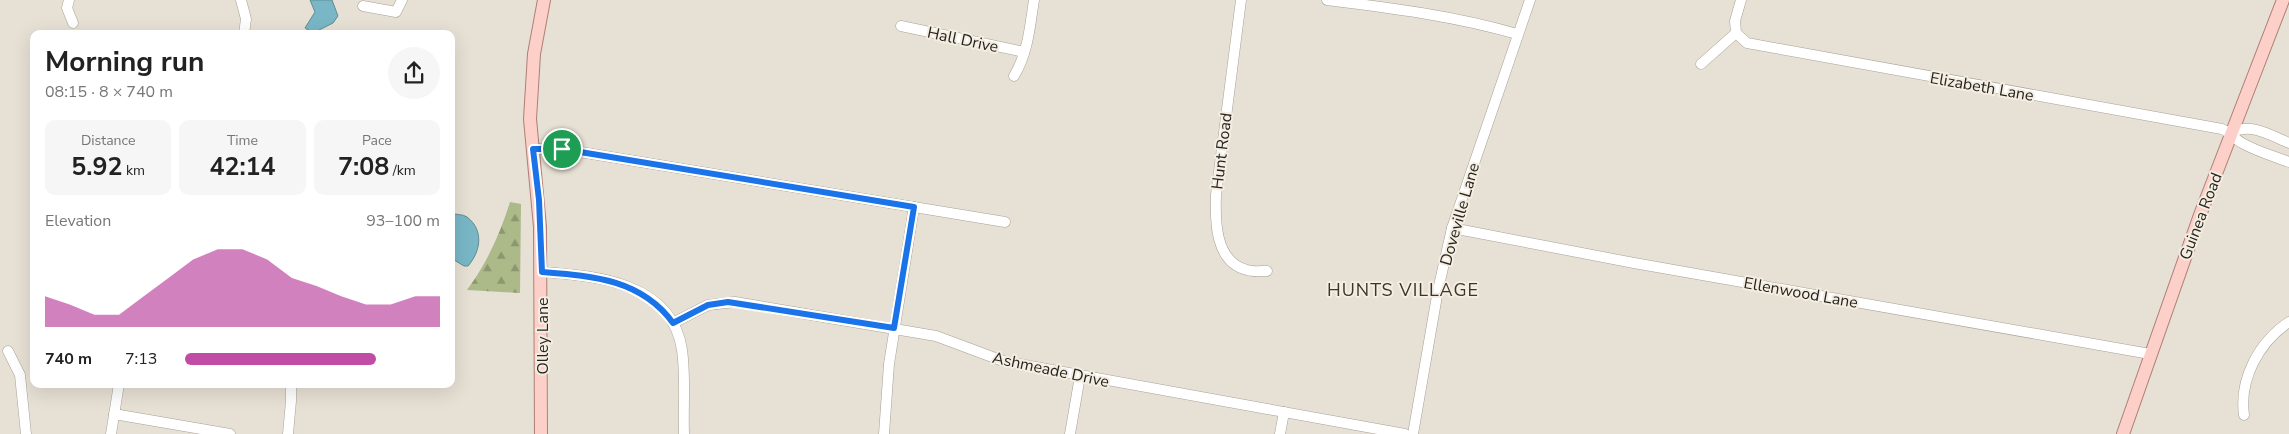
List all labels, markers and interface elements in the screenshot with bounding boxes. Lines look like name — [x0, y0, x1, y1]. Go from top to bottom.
street label: Hall Drive — [925, 22, 1000, 58]
text: Morning run — [45, 43, 204, 81]
button: share — [388, 47, 440, 99]
street label: Elizabeth Lane — [1928, 67, 2035, 107]
text: 08:15 · 8 × 740 m — [45, 81, 173, 103]
street label: Hunt Road — [1206, 111, 1238, 191]
pin — [541, 128, 583, 170]
text: Distance — [81, 131, 135, 150]
text: Time — [227, 131, 258, 150]
text: Pace — [362, 131, 392, 150]
icon: arrive — [548, 135, 576, 163]
text: 5.92 — [71, 150, 122, 184]
text: 42:14 — [209, 150, 276, 184]
text: 7:08 — [338, 150, 389, 184]
street label: Doveville Lane — [1435, 160, 1485, 268]
text: km — [122, 161, 145, 180]
text: /km — [389, 161, 416, 180]
street label: Guinea Road — [2174, 170, 2228, 263]
text: Elevation — [45, 210, 111, 232]
text: 93–100 m — [366, 210, 440, 232]
street label: Ellenwood Lane — [1742, 272, 1860, 314]
district label: HUNTS VILLAGE — [1327, 278, 1479, 302]
street label: Olley Lane — [532, 297, 554, 375]
street label: Ashmeade Drive — [990, 347, 1111, 393]
text: 740 m — [45, 348, 92, 370]
text: 7:13 — [125, 348, 157, 370]

